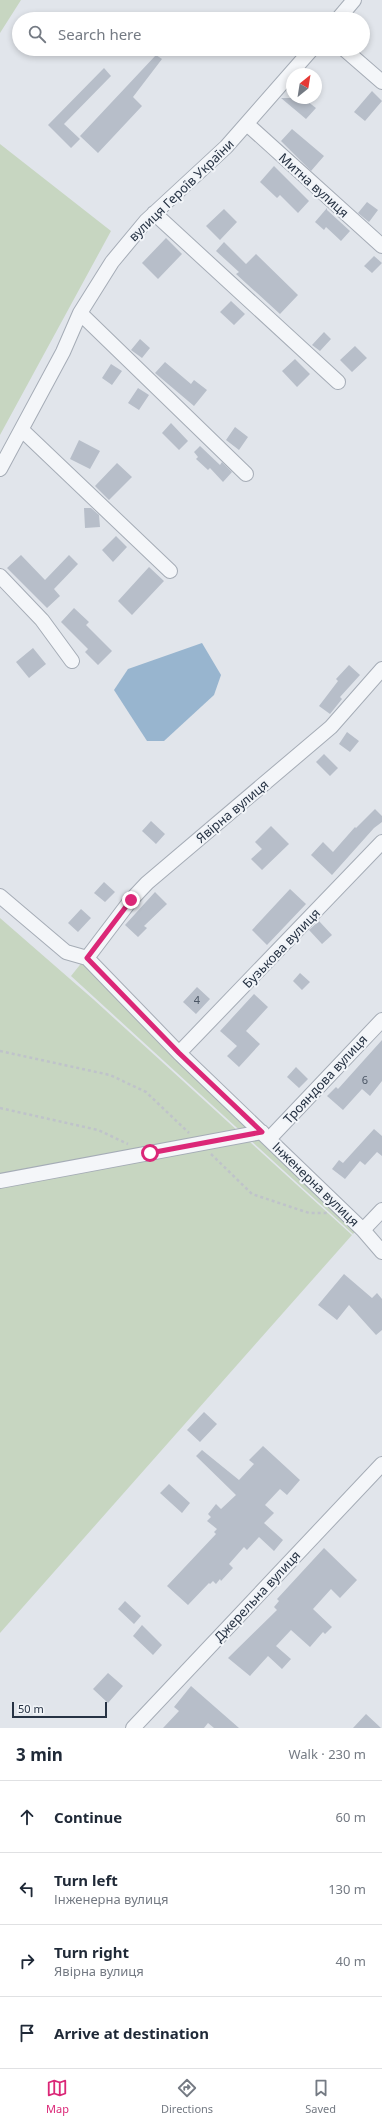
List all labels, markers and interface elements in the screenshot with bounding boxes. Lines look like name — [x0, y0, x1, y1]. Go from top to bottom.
search box — [12, 12, 370, 56]
icon: search — [26, 23, 48, 45]
text: Search here — [58, 24, 141, 44]
north arrow — [286, 68, 322, 104]
street label: вулиця Героїв України — [124, 135, 238, 245]
street label: Митна вулиця — [275, 149, 353, 221]
street label: Явірна вулиця — [192, 775, 272, 847]
route end — [122, 891, 140, 909]
street label: Бузькова вулиця — [238, 904, 324, 992]
house number: 4 — [194, 992, 201, 1007]
street label: Трояндова вулиця — [279, 1031, 371, 1127]
house number: 6 — [362, 1072, 368, 1087]
street label: Інженерна вулиця — [269, 1138, 363, 1230]
route start — [141, 1144, 159, 1162]
street label: Джерельна вулиця — [210, 1546, 304, 1646]
scale bar — [12, 1700, 107, 1719]
text: 50 m — [18, 1701, 44, 1716]
text: 3 min — [16, 1743, 63, 1766]
text: Walk · 230 m — [288, 1745, 366, 1763]
icon: ahead — [16, 1806, 38, 1828]
text: Continue — [54, 1807, 122, 1827]
text: 60 m — [336, 1808, 366, 1826]
text: Turn left — [54, 1870, 118, 1890]
icon: left — [16, 1878, 38, 1900]
text: 130 m — [328, 1880, 366, 1898]
text: Інженерна вулиця — [54, 1890, 168, 1908]
text: Turn right — [54, 1942, 129, 1962]
icon: right — [16, 1950, 38, 1972]
text: 40 m — [336, 1952, 366, 1970]
text: Явірна вулиця — [54, 1962, 144, 1980]
icon: arrive — [16, 2022, 38, 2044]
text: Arrive at destination — [54, 2023, 209, 2043]
tab: Map — [46, 2077, 69, 2116]
tab: Directions — [161, 2077, 213, 2116]
tab: Saved — [305, 2077, 336, 2116]

